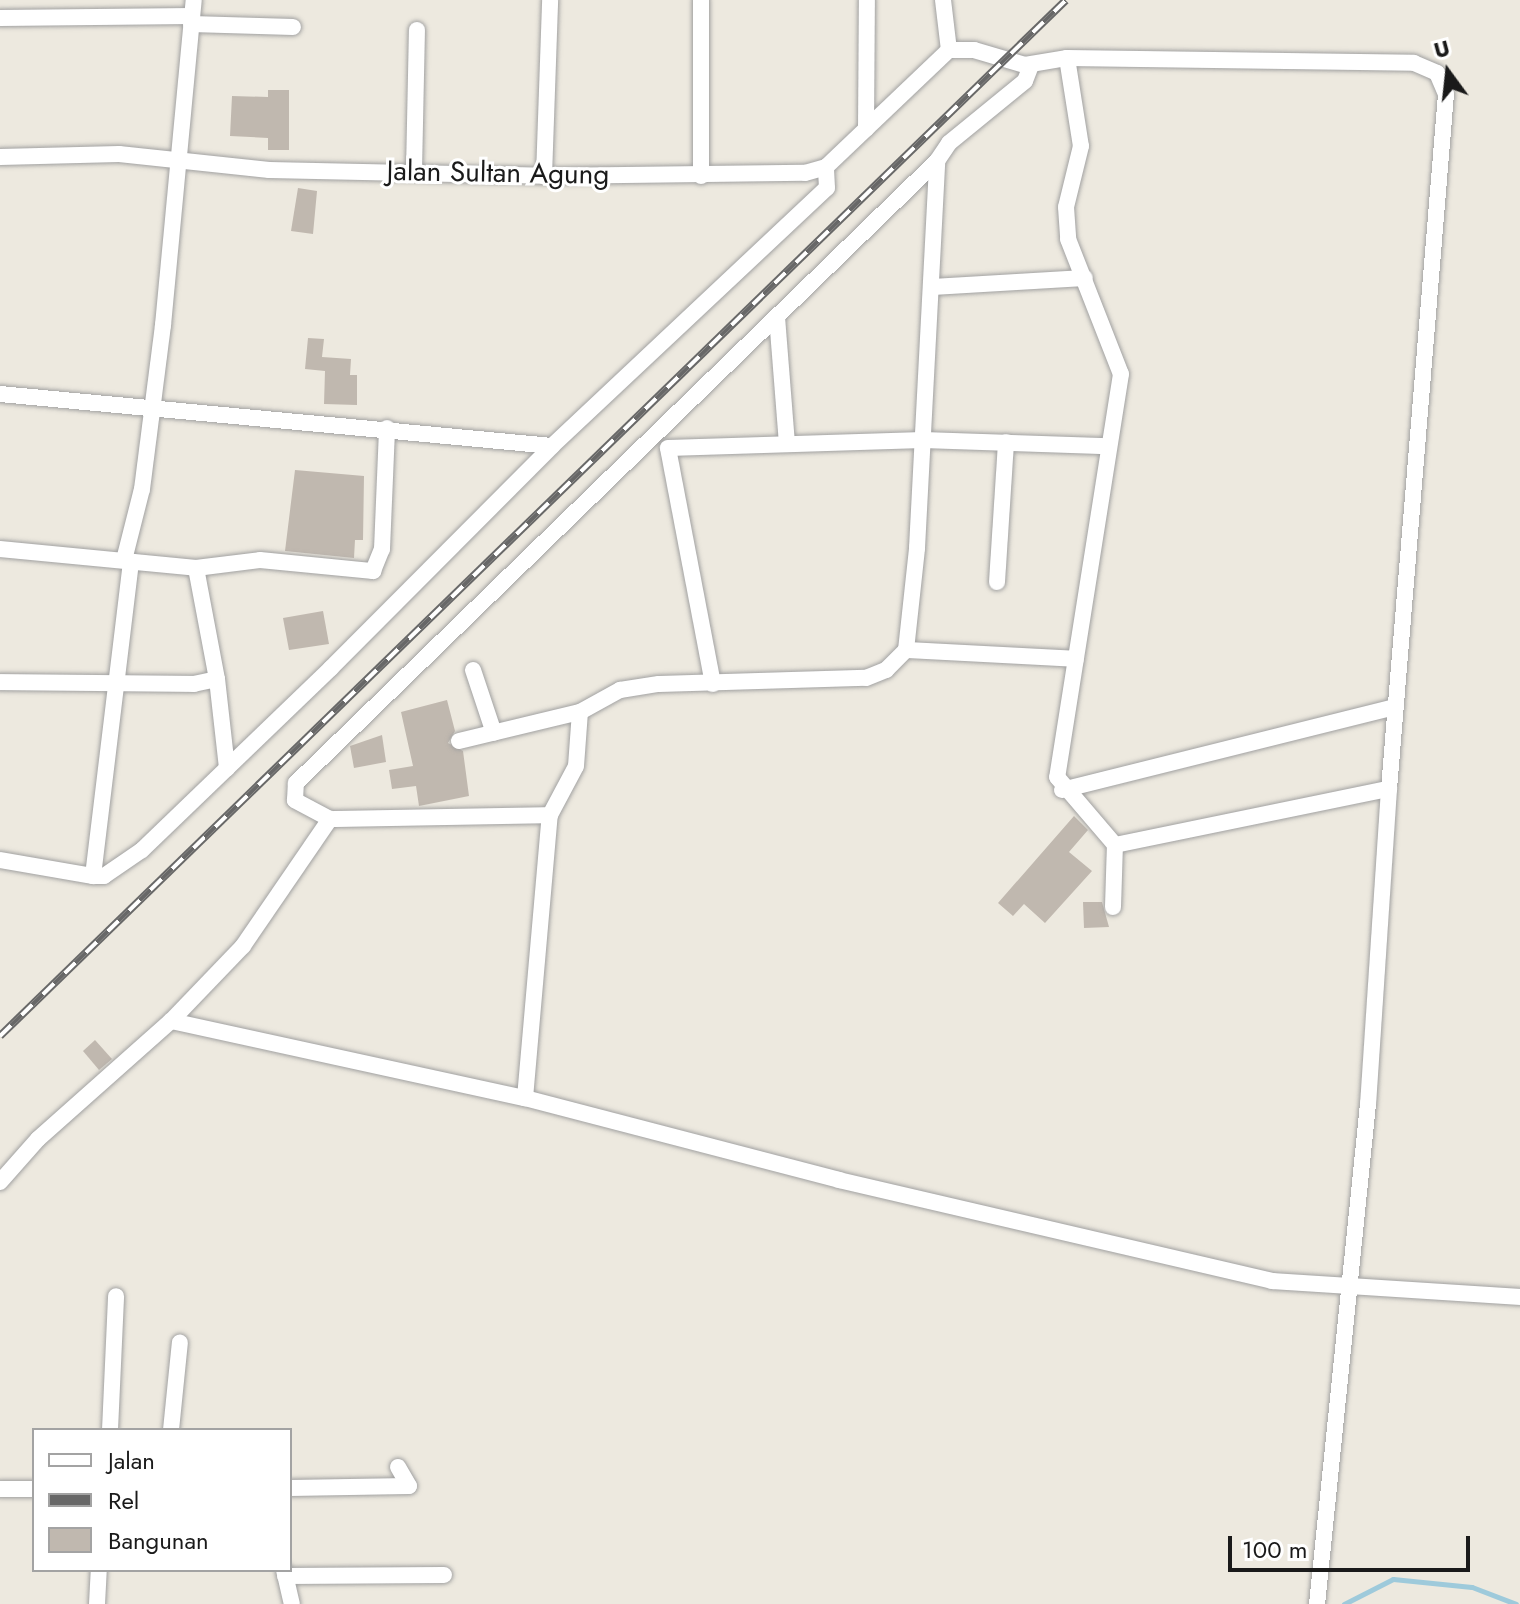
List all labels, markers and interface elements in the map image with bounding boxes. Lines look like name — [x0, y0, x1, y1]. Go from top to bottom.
text: U — [1430, 31, 1453, 66]
north arrow — [1408, 32, 1488, 112]
street label: Jalan Sultan Agung — [386, 154, 610, 192]
legend — [32, 1428, 292, 1572]
text: Jalan — [108, 1443, 155, 1478]
text: Rel — [108, 1483, 139, 1518]
scale bar — [1232, 1520, 1474, 1570]
text: Bangunan — [108, 1523, 209, 1558]
text: 100 m — [1242, 1532, 1308, 1567]

